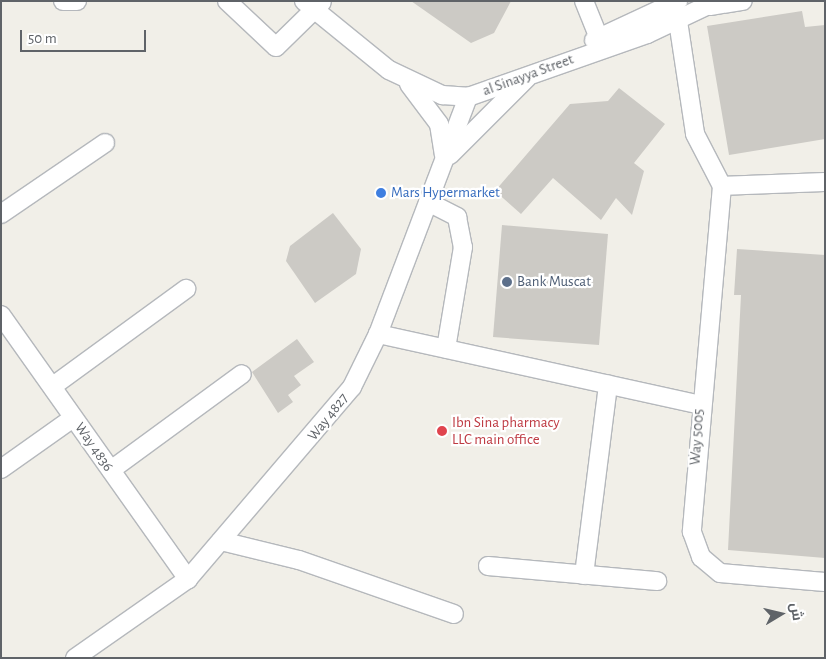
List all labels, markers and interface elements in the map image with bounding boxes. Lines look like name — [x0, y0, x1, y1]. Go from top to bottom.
scale bar — [22, 20, 149, 52]
text: 50 m — [28, 31, 57, 46]
street label: al Sinayya Street — [480, 50, 576, 100]
place label: Mars Hypermarket — [391, 184, 500, 202]
marker: Mars Hypermarket — [375, 187, 387, 199]
place label: Bank Muscat — [517, 273, 591, 291]
marker: Bank Muscat — [501, 276, 513, 288]
street label: Way 4827 — [304, 390, 352, 444]
street label: Way 5005 — [686, 408, 708, 466]
place label: Ibn Sina pharmacy LLC main office — [452, 413, 560, 448]
street label: Way 4836 — [71, 419, 117, 475]
marker: Ibn Sina pharmacy LLC main office — [436, 425, 448, 437]
north arrow — [756, 589, 806, 639]
text: ش — [787, 602, 804, 622]

